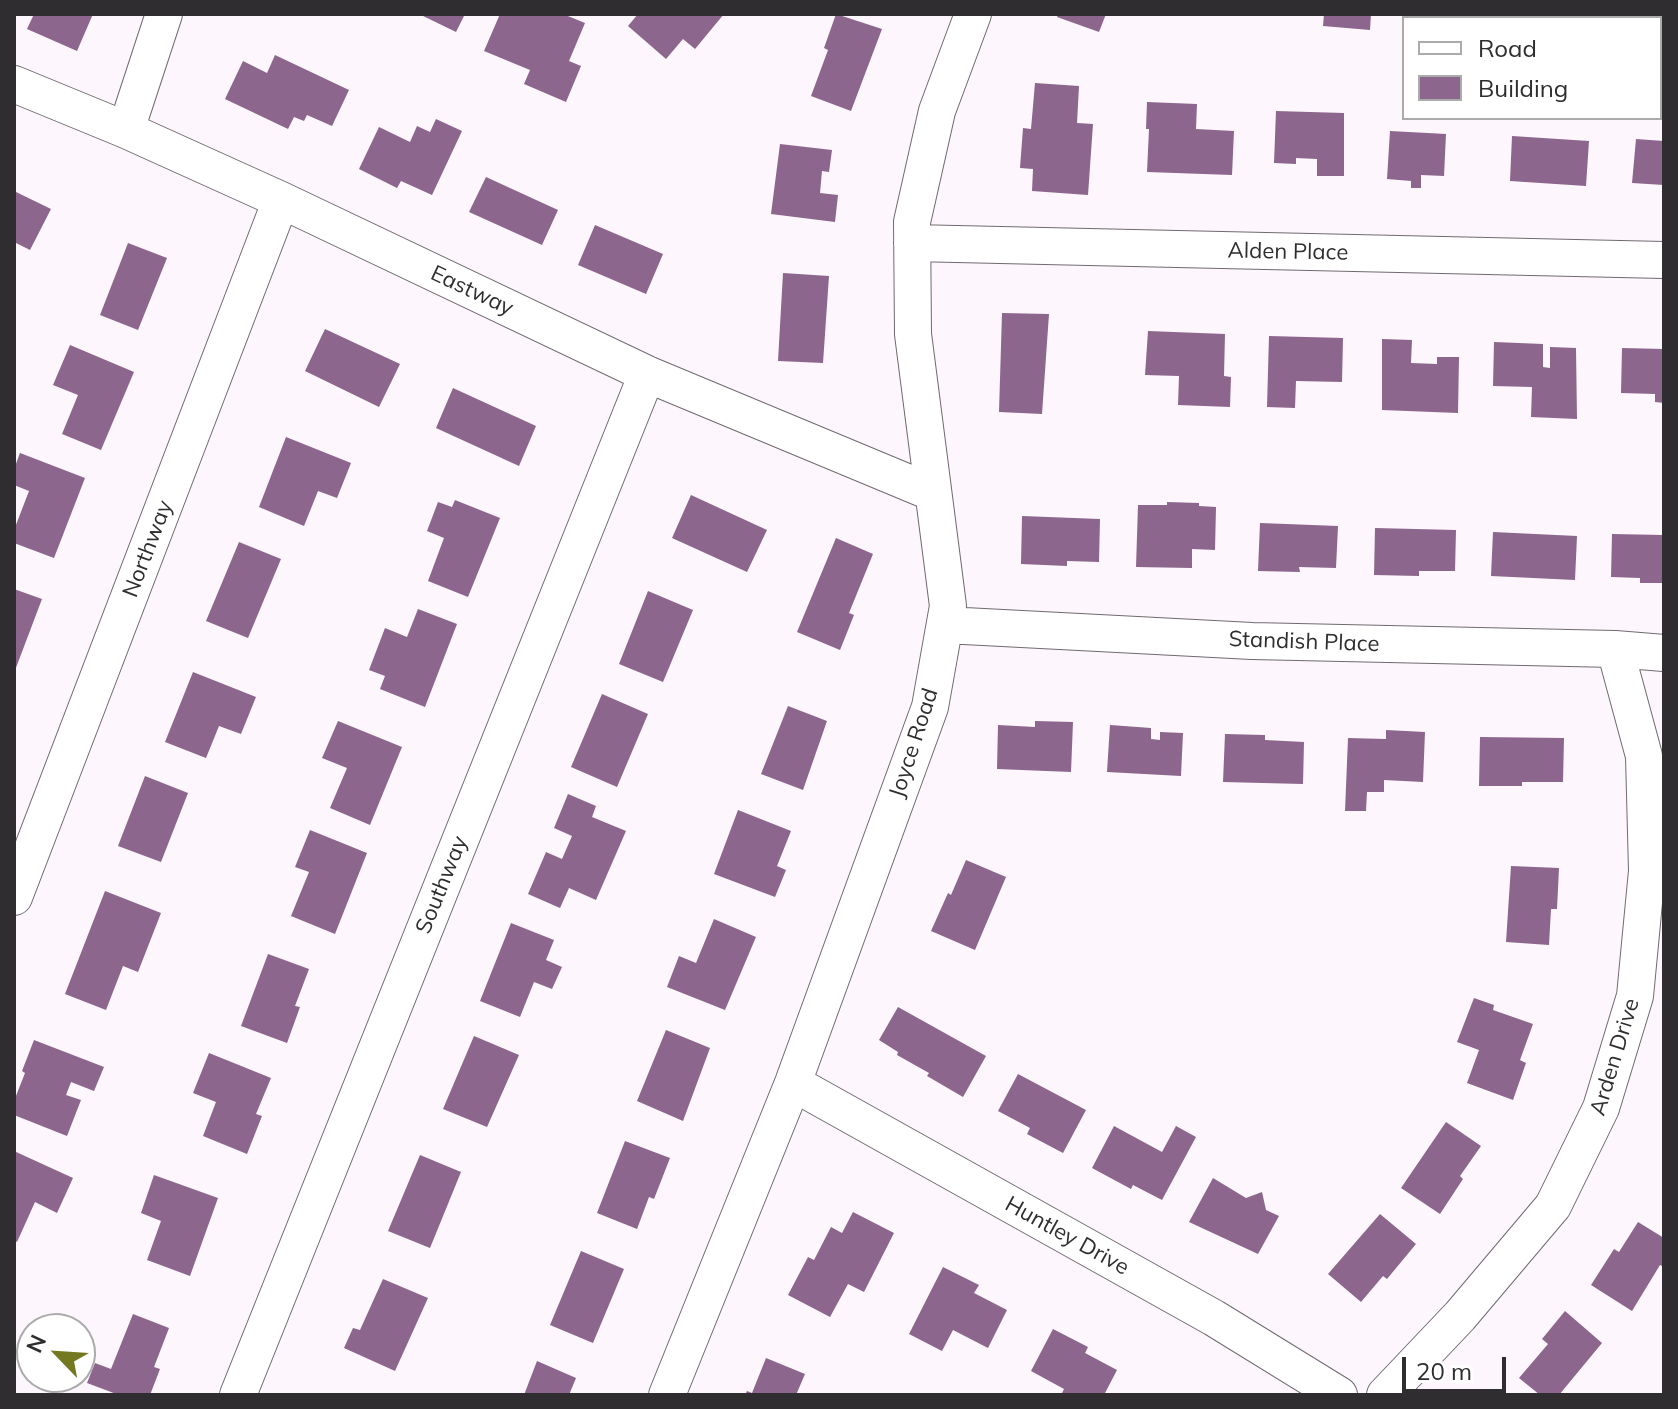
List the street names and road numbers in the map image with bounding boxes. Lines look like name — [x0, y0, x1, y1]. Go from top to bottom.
street label: Alden Place — [1227, 238, 1349, 266]
street label: Eastway — [426, 260, 518, 322]
street label: Northway — [117, 497, 179, 601]
street label: Standish Place — [1228, 626, 1380, 658]
street label: Joyce Road — [884, 685, 944, 801]
street label: Southway — [410, 832, 474, 938]
street label: Arden Drive — [1585, 995, 1645, 1119]
street label: Huntley Drive — [1000, 1191, 1134, 1281]

